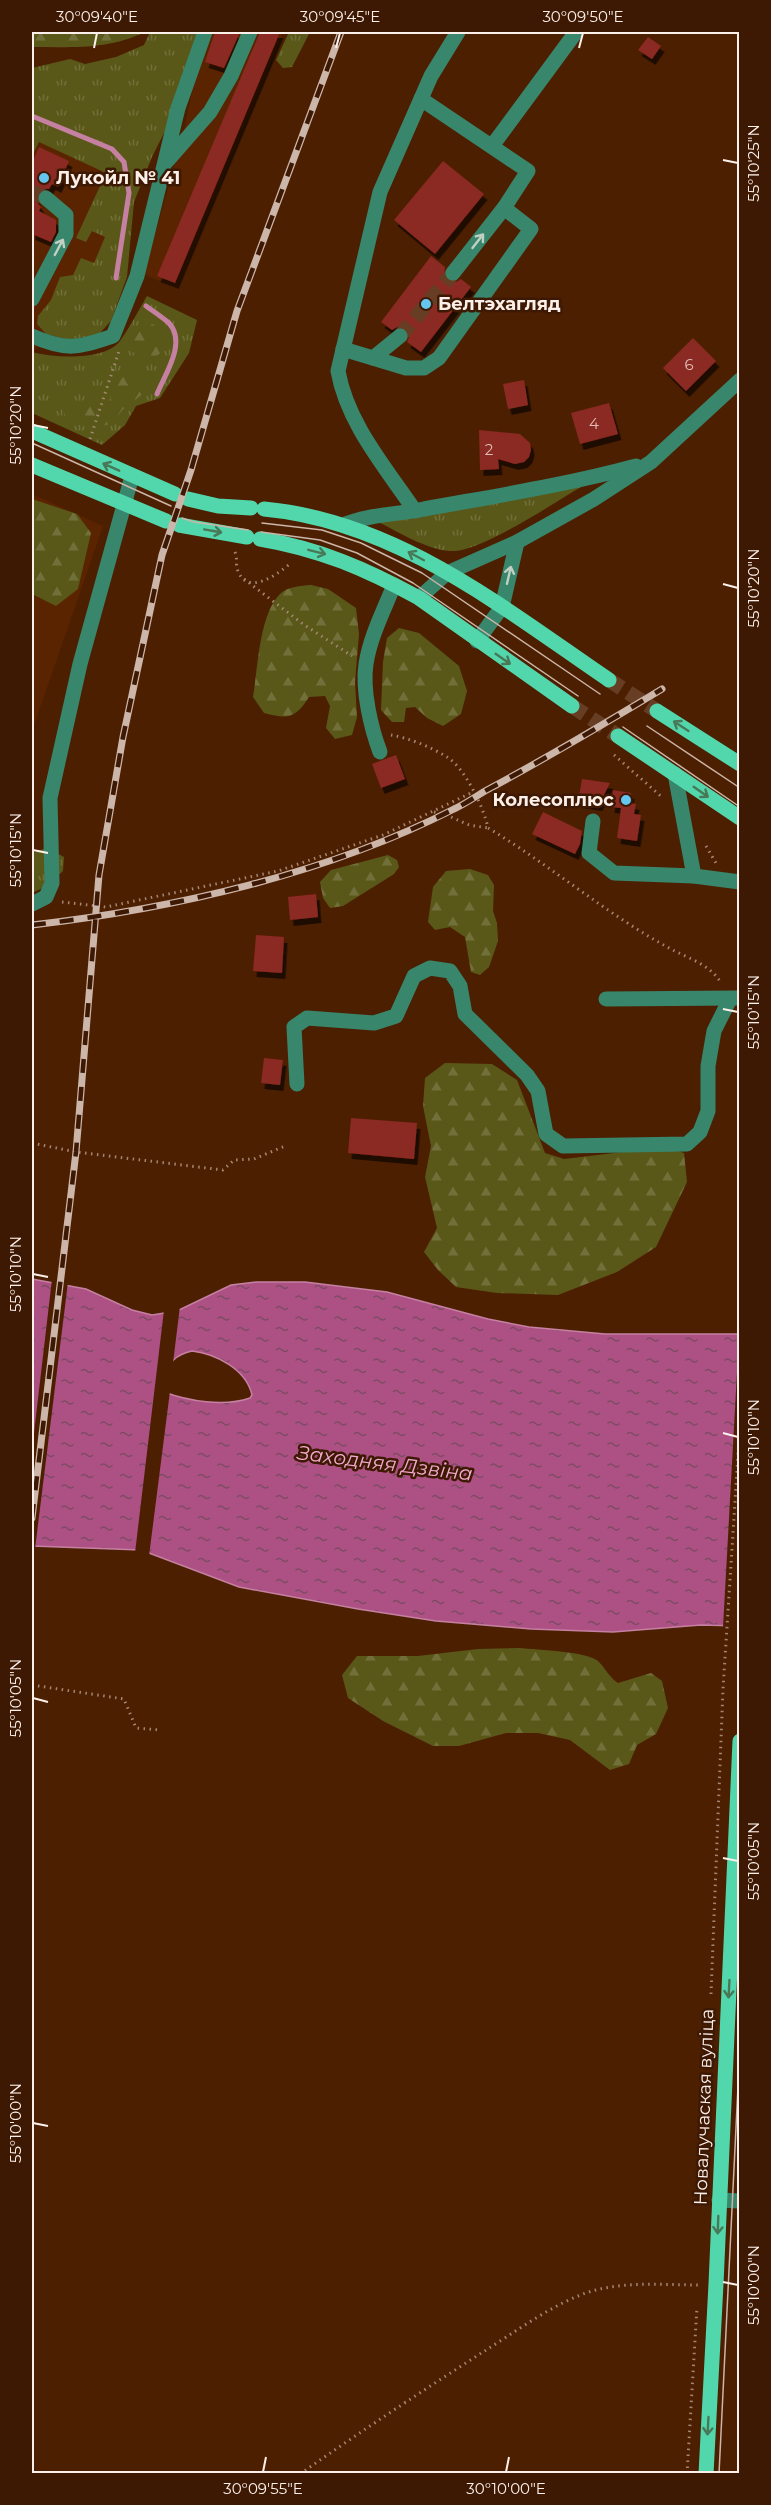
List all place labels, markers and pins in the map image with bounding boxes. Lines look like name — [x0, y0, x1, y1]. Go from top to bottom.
place label: Лукойл № 41 — [56, 167, 180, 189]
marker: Лукойл № 41 — [37, 171, 51, 185]
place label: Белтэхагляд — [438, 293, 561, 315]
marker: Белтэхагляд — [419, 297, 433, 311]
place label: Колесоплюс — [493, 789, 614, 811]
marker: Колесоплюс — [619, 793, 633, 807]

